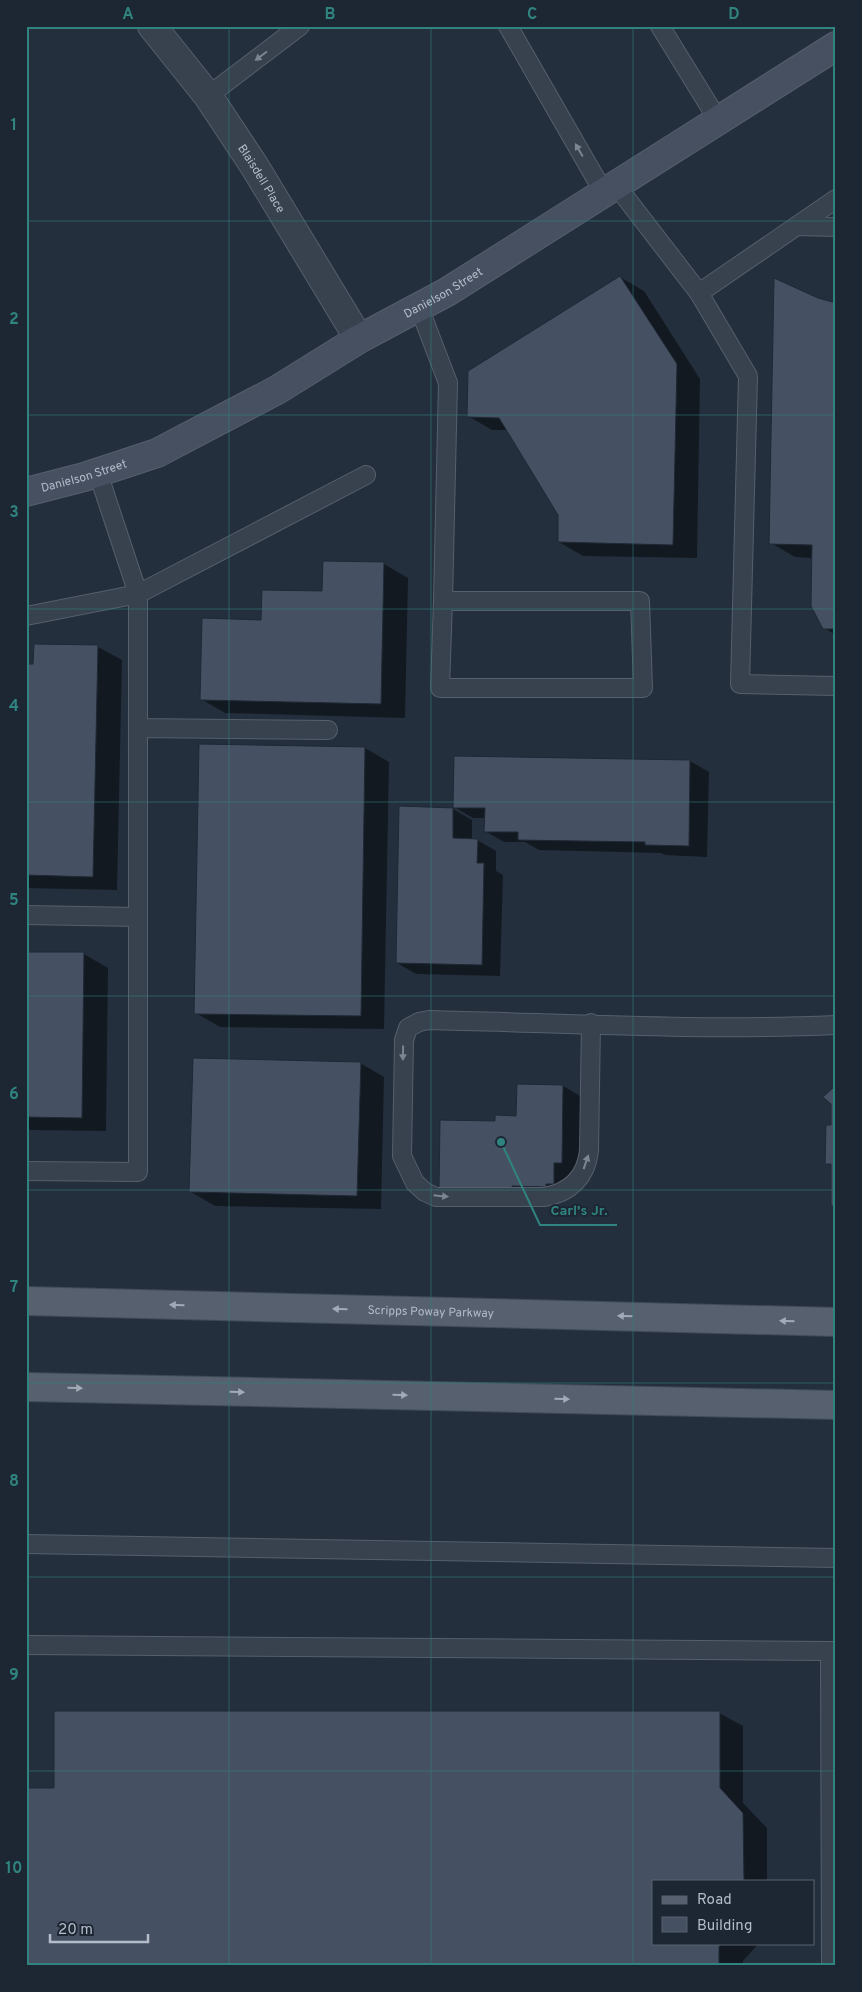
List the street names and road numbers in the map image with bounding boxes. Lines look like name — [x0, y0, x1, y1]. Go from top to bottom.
street label: Blaisdell Place — [233, 142, 288, 216]
street label: Danielson Street — [401, 264, 486, 323]
street label: Danielson Street — [39, 456, 129, 497]
street label: Scripps Poway Parkway — [367, 1303, 494, 1322]

